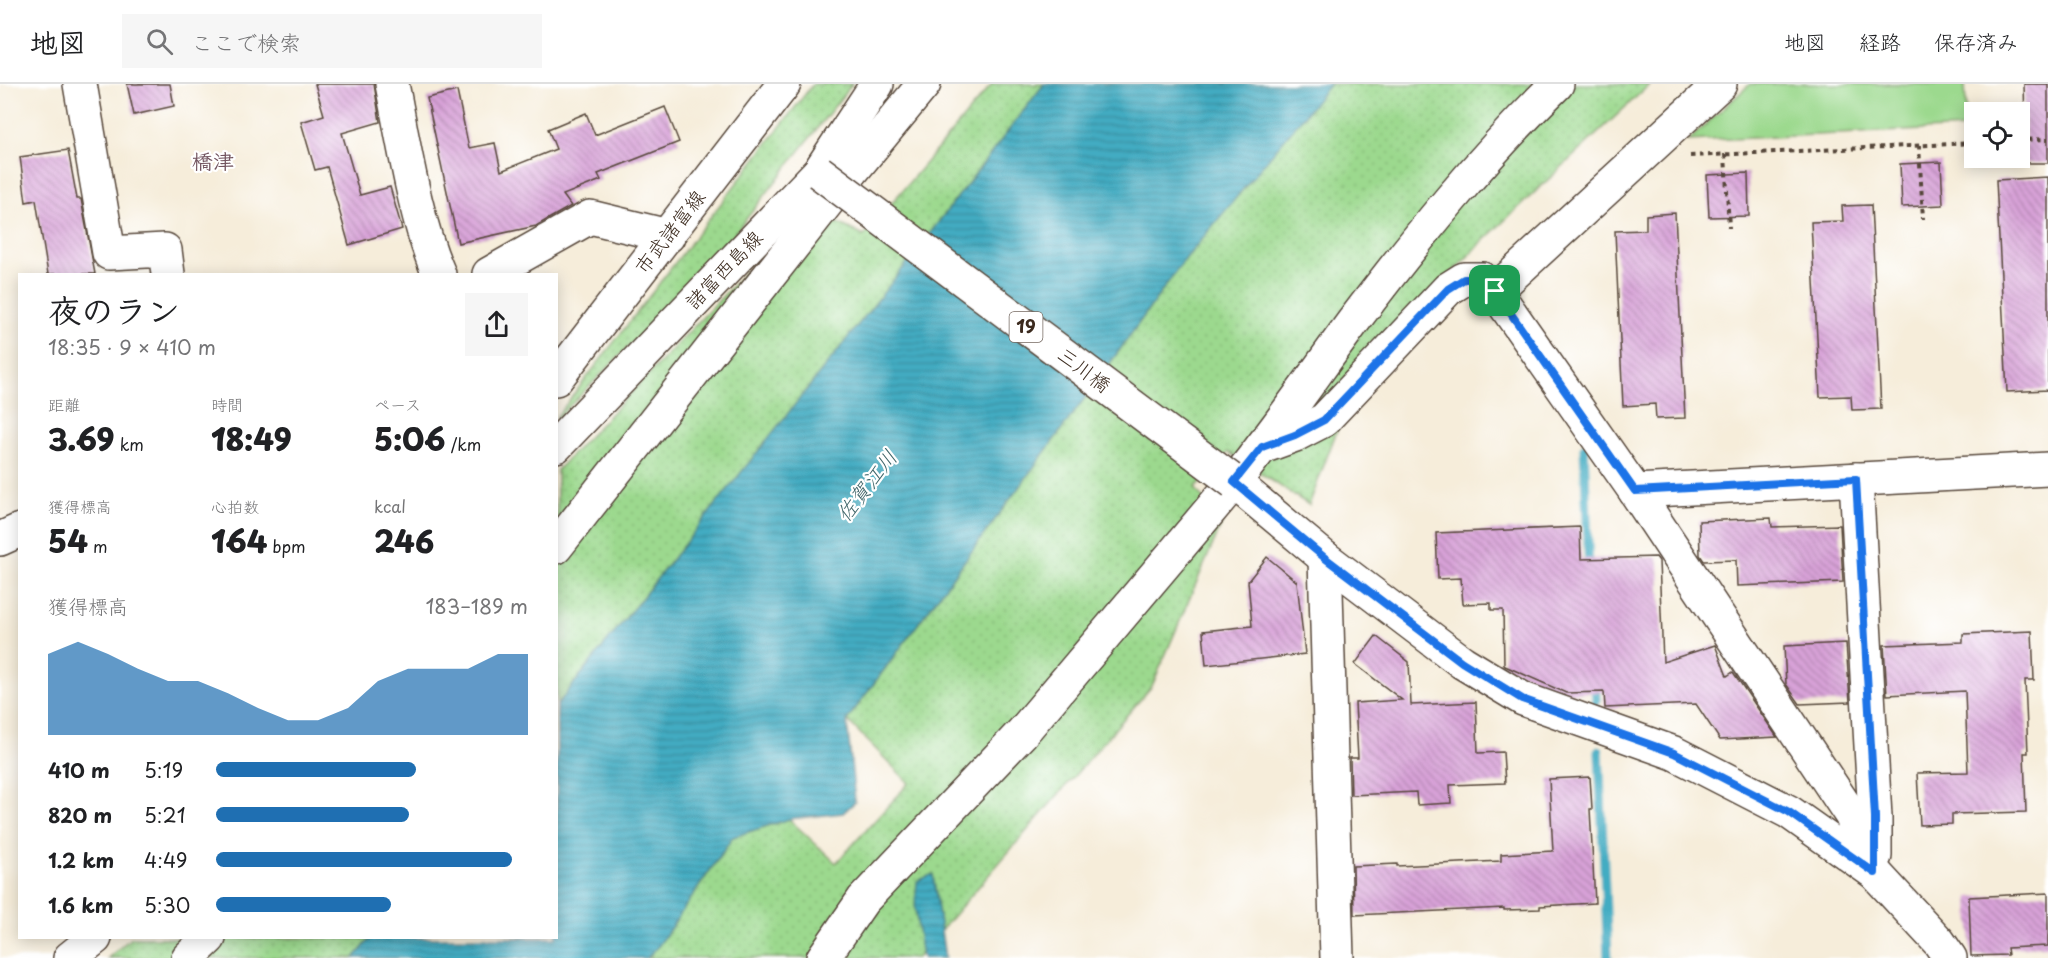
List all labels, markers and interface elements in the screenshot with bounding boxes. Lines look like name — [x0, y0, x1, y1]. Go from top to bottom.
search box — [122, 14, 542, 68]
text: 地図 — [30, 20, 86, 63]
icon: search — [143, 25, 176, 58]
text: ここで検索 — [191, 25, 301, 58]
text: 地図 — [1784, 25, 1826, 57]
text: 経路 — [1859, 25, 1901, 57]
text: 保存済み — [1934, 25, 2018, 57]
map controls — [1964, 102, 2030, 168]
button: locate — [1964, 102, 2030, 168]
district label: 橋津 — [192, 144, 234, 176]
street label: 市武諸富線 — [627, 183, 712, 280]
street label: 諸富西島線 — [678, 223, 769, 316]
pin — [1469, 265, 1520, 316]
icon: arrive — [1478, 274, 1511, 307]
text: 夜のラン — [48, 284, 180, 334]
button: share — [465, 293, 528, 356]
road number: 19 — [1010, 312, 1042, 342]
text: 18:35 · 9 × 410 m — [48, 332, 216, 362]
street label: 三川橋 — [1052, 339, 1118, 399]
text: 距離 — [48, 392, 80, 416]
text: 時間 — [211, 392, 243, 416]
text: ペース — [374, 392, 421, 416]
text: 3.69 — [48, 416, 115, 461]
text: 18:49 — [211, 416, 292, 461]
text: 5:06 — [374, 416, 446, 461]
text: km — [115, 432, 144, 456]
text: /km — [446, 432, 481, 456]
water label: 佐賀江川 — [827, 442, 904, 528]
text: 獲得標高 — [48, 494, 112, 518]
text: 心拍数 — [211, 494, 259, 518]
text: kcal — [374, 494, 406, 518]
text: 54 — [48, 518, 88, 563]
text: 164 — [211, 518, 267, 563]
text: 246 — [374, 518, 434, 563]
text: m — [88, 534, 108, 558]
text: bpm — [267, 534, 306, 558]
text: 獲得標高 — [48, 591, 128, 621]
text: 183–189 m — [425, 591, 528, 621]
text: 410 m — [48, 755, 110, 785]
text: 5:19 — [144, 755, 183, 785]
text: 820 m — [48, 800, 112, 830]
text: 5:21 — [144, 800, 186, 830]
text: 1.2 km — [48, 845, 114, 875]
text: 4:49 — [144, 845, 187, 875]
text: 1.6 km — [48, 890, 113, 920]
text: 5:30 — [144, 890, 190, 920]

